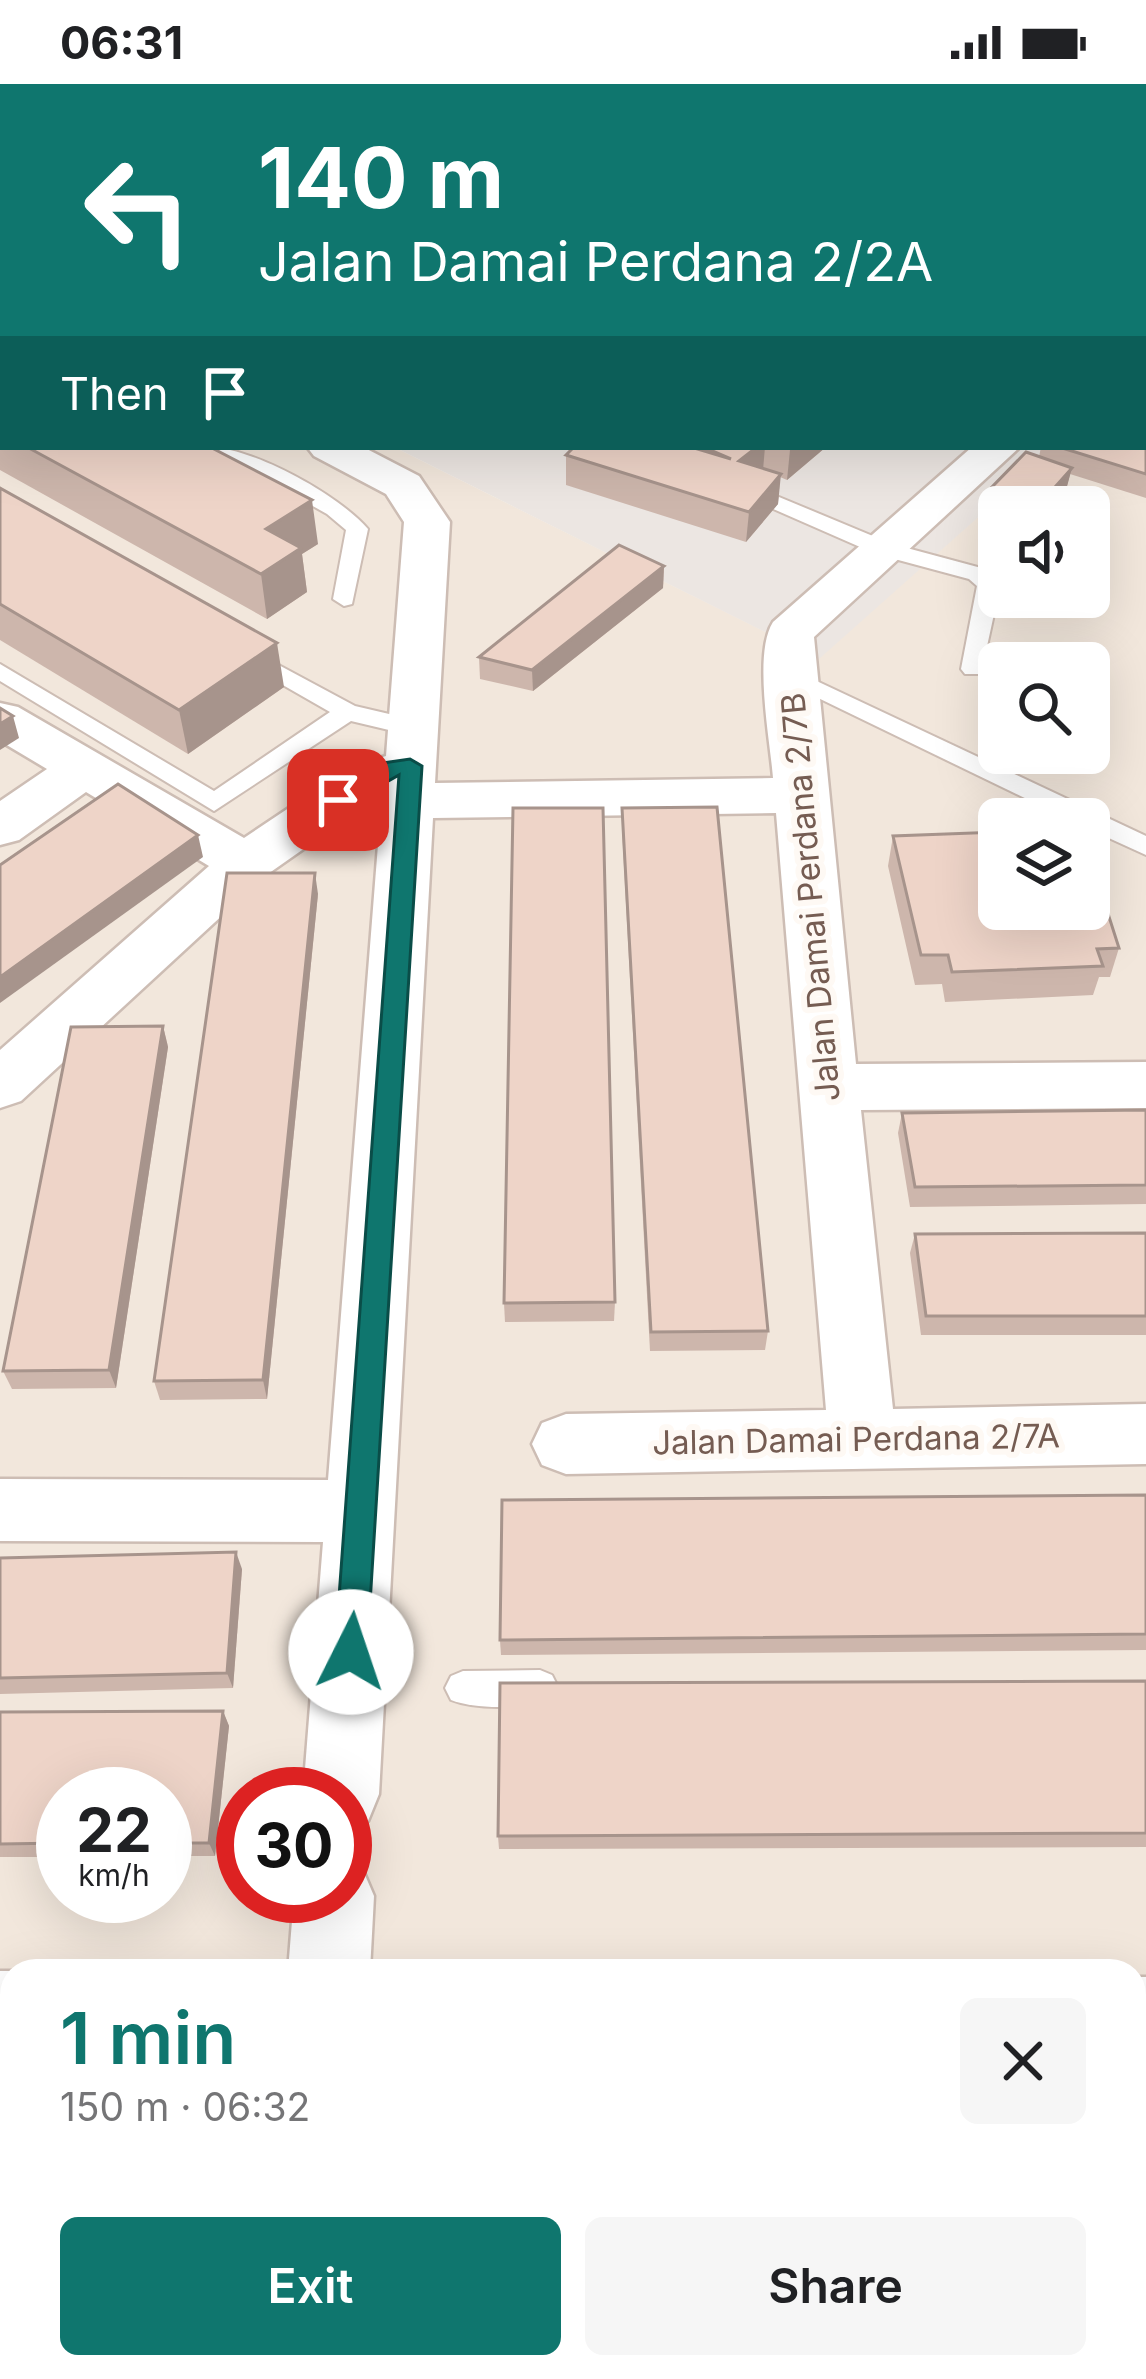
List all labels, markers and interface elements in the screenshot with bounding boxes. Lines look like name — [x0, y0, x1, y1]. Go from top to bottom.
text: 06:31 — [60, 15, 183, 70]
text: 140 m — [258, 127, 504, 228]
icon: left — [60, 132, 216, 288]
text: Jalan Damai Perdana 2/2A — [258, 229, 933, 294]
icon: arrive — [192, 360, 258, 426]
text: Then — [60, 366, 168, 421]
map controls — [978, 486, 1110, 930]
button: sound — [978, 486, 1110, 618]
button: search — [978, 642, 1110, 774]
street label: Jalan Damai Perdana 2/7B — [772, 691, 848, 1103]
pin — [287, 749, 389, 851]
icon: arrive — [305, 767, 371, 833]
button: layers — [978, 798, 1110, 930]
street label: Jalan Damai Perdana 2/7A — [652, 1415, 1060, 1463]
position arrow — [288, 1589, 414, 1715]
speed limit sign: 30 — [216, 1767, 372, 1923]
text: 22 — [76, 1794, 152, 1866]
text: km/h — [78, 1857, 150, 1893]
text: 1 min — [60, 1994, 236, 2081]
button: close — [960, 1998, 1086, 2124]
text: 150 m · 06:32 — [60, 2083, 310, 2130]
button: Exit — [60, 2217, 561, 2355]
button: Share — [585, 2217, 1086, 2355]

